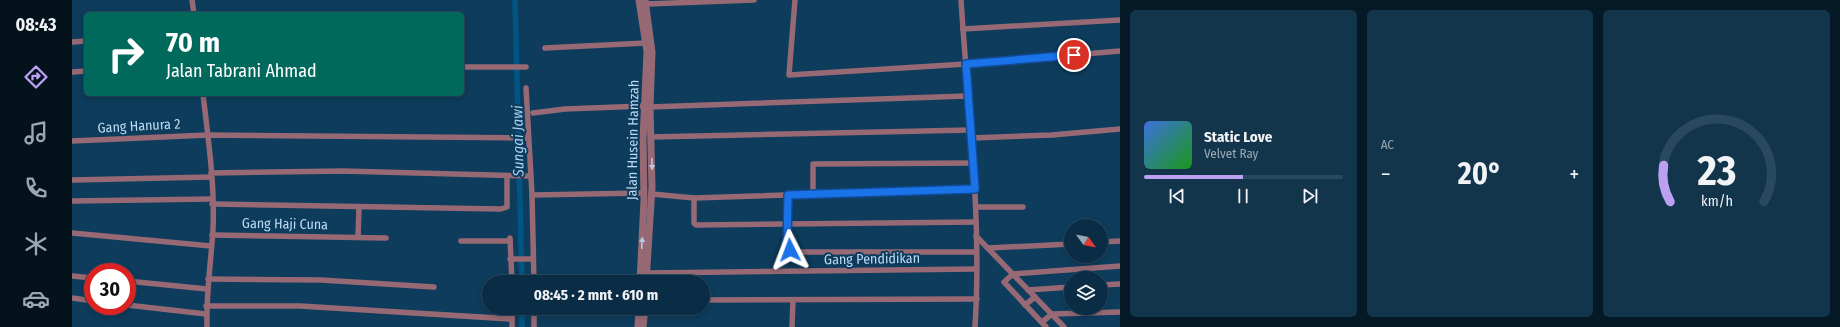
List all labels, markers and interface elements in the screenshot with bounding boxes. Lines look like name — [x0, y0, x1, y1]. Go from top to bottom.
text: 08:43 — [16, 14, 56, 36]
text: 70 m — [166, 26, 220, 59]
icon: right — [100, 28, 152, 80]
pin — [1057, 38, 1091, 72]
icon: arrive — [1063, 44, 1085, 66]
text: Jalan Tabrani Ahmad — [166, 60, 317, 82]
icon: directions — [22, 63, 50, 91]
street label: Jalan Husein Hamzah — [623, 80, 643, 200]
water label: Sungai Jawi — [508, 105, 528, 178]
street label: Gang Hanura 2 — [97, 115, 181, 137]
icon: music — [22, 119, 50, 147]
text: Static Love — [1204, 128, 1272, 146]
text: AC — [1381, 137, 1394, 152]
text: 23 — [1696, 145, 1736, 195]
text: Velvet Ray — [1204, 146, 1258, 161]
text: 20° — [1458, 156, 1502, 192]
one-way arrow — [648, 158, 655, 170]
text: − — [1381, 161, 1391, 188]
text: + — [1569, 161, 1579, 188]
icon: phone — [22, 174, 50, 202]
icon: previous — [1166, 185, 1188, 207]
icon: pause — [1232, 185, 1254, 207]
icon: next — [1299, 185, 1321, 207]
text: km/h — [1701, 192, 1733, 209]
street label: Gang Haji Cuna — [242, 215, 328, 233]
north arrow — [1064, 219, 1108, 263]
map controls — [1064, 219, 1108, 315]
position arrow — [769, 229, 811, 271]
icon: climate — [22, 230, 50, 258]
one-way arrow — [639, 237, 646, 249]
street label: Gang Pendidikan — [824, 250, 920, 268]
speed limit sign: 30 — [84, 263, 136, 315]
button: layers — [1064, 271, 1108, 315]
icon: car — [22, 285, 50, 313]
text: 08:45 · 2 mnt · 610 m — [534, 286, 658, 304]

